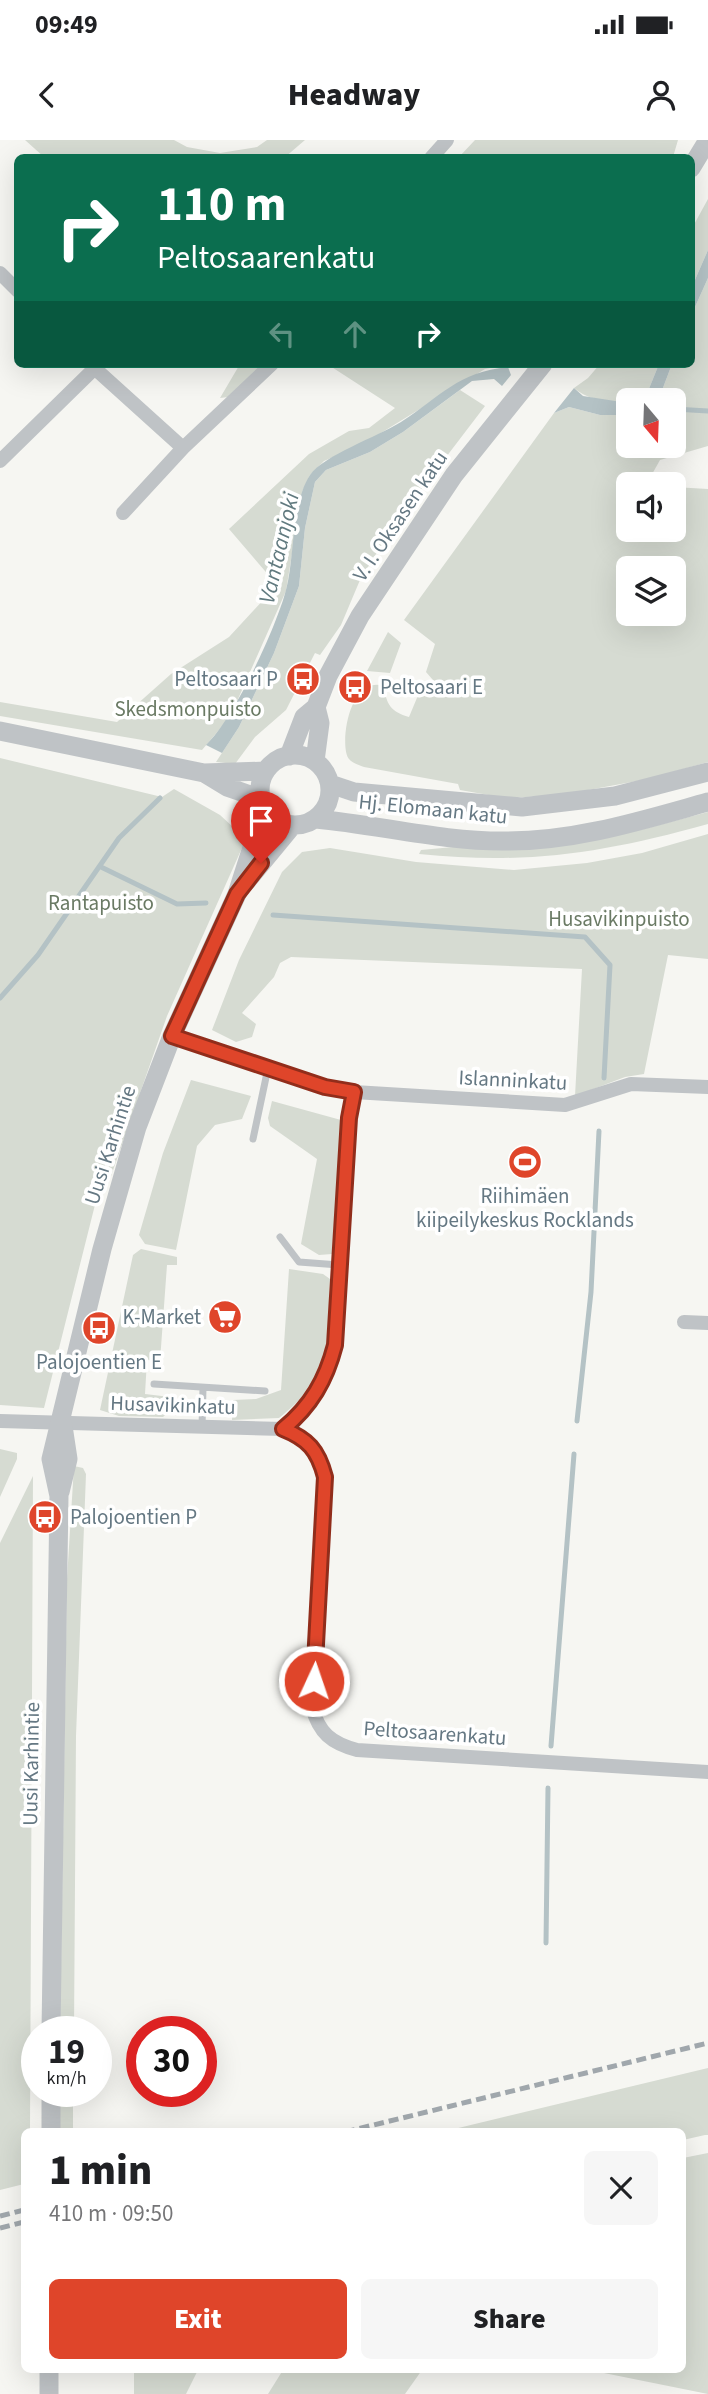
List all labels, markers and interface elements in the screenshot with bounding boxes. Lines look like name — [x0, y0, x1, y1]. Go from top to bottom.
text: 09:49 — [35, 6, 98, 43]
text: Headway — [288, 72, 420, 118]
icon: back — [28, 76, 66, 114]
icon: person — [642, 76, 680, 114]
text: 110 m — [157, 170, 286, 240]
icon: right — [42, 182, 133, 273]
text: Peltosaarenkatu — [157, 235, 375, 281]
icon: left — [263, 315, 301, 353]
icon: ahead — [336, 315, 374, 353]
icon: right — [409, 315, 447, 353]
north arrow — [616, 388, 686, 458]
map controls — [616, 388, 686, 626]
street label: V. I. Oksasen katu — [345, 445, 455, 587]
button: sound — [616, 472, 686, 542]
water label: Vantaanjoki — [250, 489, 308, 607]
button: layers — [616, 556, 686, 626]
bus stop icon: Peltosaari P — [284, 660, 322, 698]
place label: Peltosaari P — [174, 664, 278, 694]
bus stop icon: Peltosaari E — [336, 668, 374, 706]
place label: Peltosaari E — [380, 672, 483, 702]
park label: Skedsmonpuisto — [114, 694, 262, 724]
street label: Hj. Elomaan katu — [357, 786, 509, 832]
pin — [231, 791, 291, 863]
icon: arrive — [242, 802, 280, 840]
park label: Rantapuisto — [48, 888, 154, 918]
park label: Husavikinpuisto — [548, 904, 690, 934]
street label: Islanninkatu — [458, 1062, 568, 1098]
street label: Uusi Karhintie — [77, 1081, 143, 1209]
sports icon: Riihimäen kiipeilykeskus Rocklands — [506, 1143, 544, 1181]
place label: Riihimäen kiipeilykeskus Rocklands — [416, 1181, 634, 1235]
supermarket icon: K-Market — [206, 1298, 244, 1336]
place label: K-Market — [122, 1302, 201, 1332]
bus stop icon: Palojoentien E — [80, 1309, 118, 1347]
place label: Palojoentien E — [36, 1347, 162, 1377]
street label: Husavikinkatu — [110, 1388, 236, 1422]
bus stop icon: Palojoentien P — [26, 1498, 64, 1536]
place label: Palojoentien P — [70, 1502, 197, 1532]
position arrow — [277, 1644, 351, 1718]
street label: Uusi Karhintie — [15, 1702, 47, 1826]
street label: Peltosaarenkatu — [362, 1713, 508, 1753]
speed limit sign: 30 — [126, 2016, 217, 2107]
text: 19 — [48, 2027, 85, 2077]
text: km/h — [47, 2066, 86, 2091]
text: 1 min — [49, 2141, 152, 2201]
button: close — [584, 2151, 658, 2225]
text: 410 m · 09:50 — [49, 2197, 173, 2230]
button: Exit — [49, 2279, 347, 2359]
button: Share — [361, 2279, 658, 2359]

